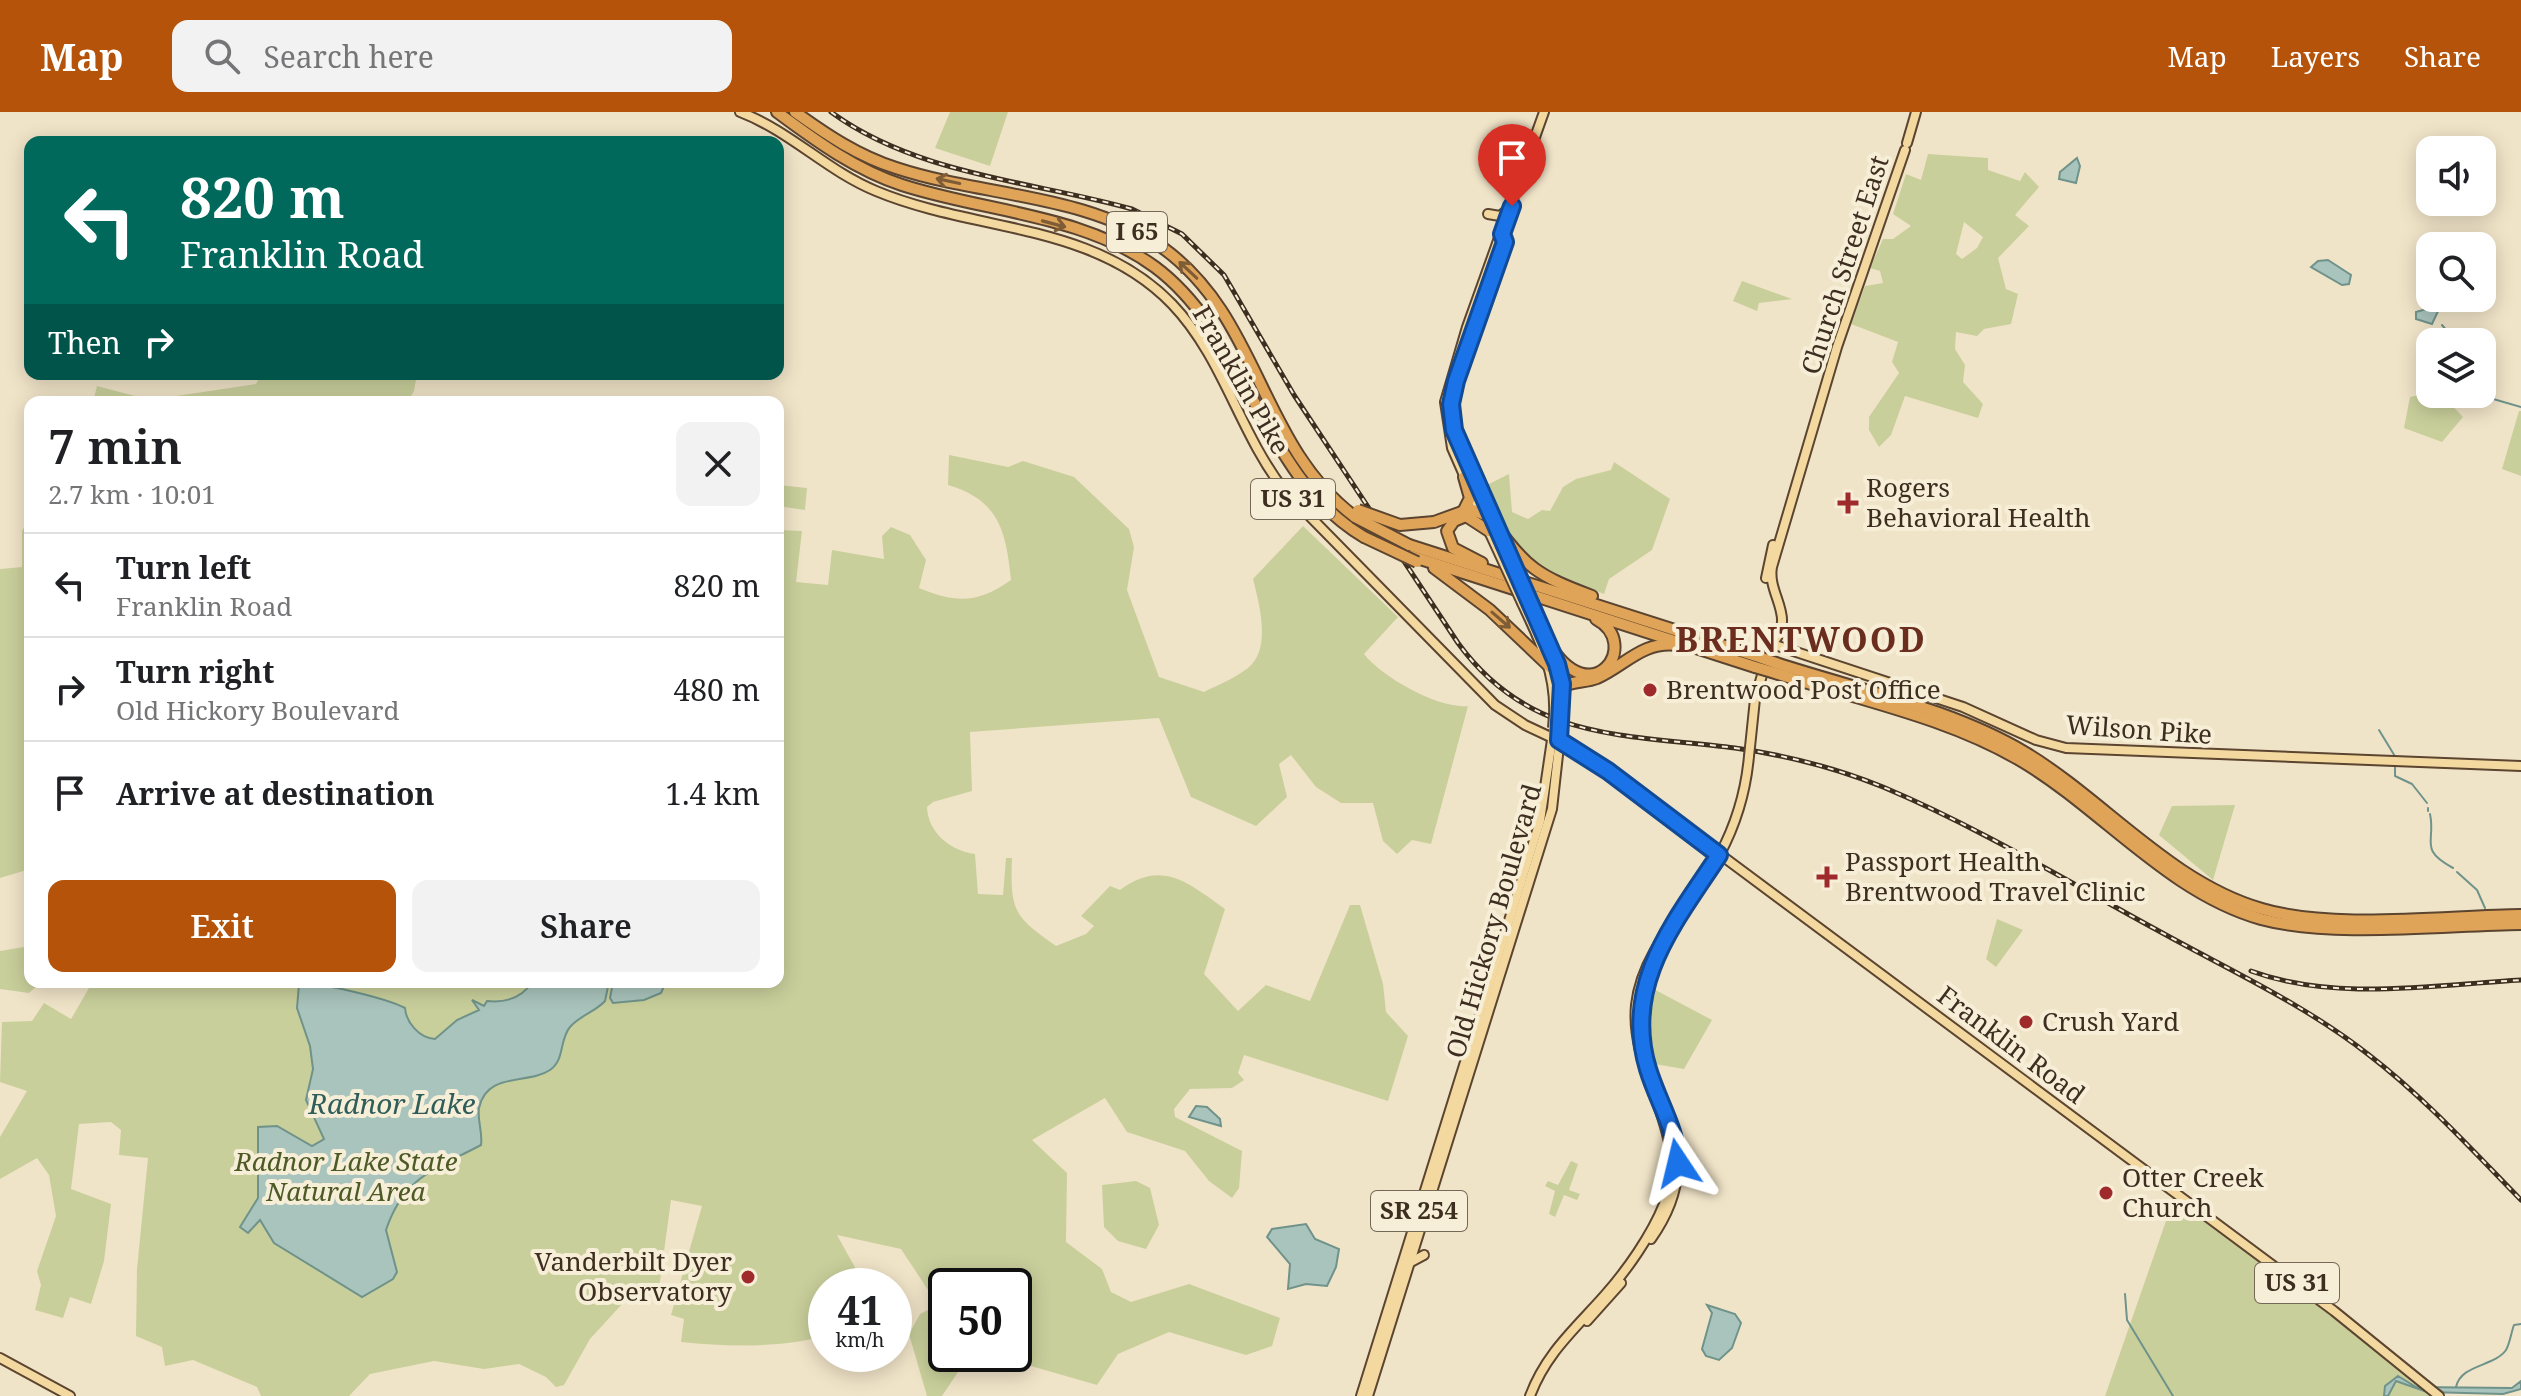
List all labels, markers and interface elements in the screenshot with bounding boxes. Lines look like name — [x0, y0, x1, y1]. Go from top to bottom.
search box — [172, 20, 732, 92]
text: Map — [40, 30, 124, 82]
icon: search — [200, 34, 244, 78]
text: Search here — [264, 36, 434, 77]
text: Map — [2168, 37, 2227, 75]
text: Layers — [2271, 37, 2360, 75]
text: Share — [2404, 37, 2481, 75]
pin — [1478, 124, 1546, 206]
icon: arrive — [1490, 136, 1534, 180]
map controls — [2416, 136, 2496, 408]
button: sound — [2416, 136, 2496, 216]
street label: Church Street East — [1792, 151, 1896, 379]
text: 820 m — [180, 158, 345, 234]
icon: left — [48, 168, 152, 272]
one-way arrow — [936, 173, 961, 188]
road number: I 65 — [1107, 212, 1167, 252]
one-way arrow — [1040, 217, 1066, 232]
text: Franklin Road — [180, 230, 424, 279]
button: search — [2416, 232, 2496, 312]
one-way arrow — [1178, 260, 1198, 279]
street label: Franklin Pike — [1185, 299, 1299, 460]
icon: right — [137, 320, 181, 364]
text: Then — [48, 322, 121, 363]
button: layers — [2416, 328, 2496, 408]
text: 7 min — [48, 413, 182, 478]
button: close — [676, 422, 760, 506]
place label: Rogers Behavioral Health — [1866, 469, 2091, 535]
text: 2.7 km · 10:01 — [48, 476, 216, 512]
road number: US 31 — [1251, 479, 1335, 519]
marker: Rogers Behavioral Health — [1837, 492, 1859, 514]
text: Turn left — [116, 547, 251, 588]
icon: left — [48, 563, 92, 607]
text: 820 m — [674, 565, 760, 606]
text: Franklin Road — [116, 588, 292, 624]
one-way arrow — [1491, 611, 1511, 629]
district label: BRENTWOOD — [1675, 616, 1927, 662]
text: Turn right — [116, 651, 274, 692]
icon: right — [48, 667, 92, 711]
text: 480 m — [674, 669, 760, 710]
place label: Brentwood Post Office — [1666, 671, 1941, 707]
marker: Brentwood Post Office — [1641, 681, 1659, 699]
text: Old Hickory Boulevard — [116, 692, 400, 728]
street label: Wilson Pike — [2065, 706, 2213, 752]
icon: arrive — [48, 771, 92, 815]
text: Arrive at destination — [116, 773, 435, 814]
text: 1.4 km — [665, 773, 760, 814]
street label: Old Hickory Boulevard — [1437, 779, 1549, 1062]
place label: Passport Health Brentwood Travel Clinic — [1845, 843, 2146, 909]
marker: Passport Health Brentwood Travel Clinic — [1816, 866, 1838, 888]
button: Exit — [48, 880, 396, 972]
button: Share — [412, 880, 760, 972]
street label: Franklin Road — [1930, 977, 2093, 1112]
place label: Crush Yard — [2042, 1003, 2179, 1039]
marker: Crush Yard — [2017, 1013, 2035, 1031]
water label: Radnor Lake — [307, 1084, 476, 1122]
position arrow — [1636, 1121, 1720, 1205]
park label: Radnor Lake State Natural Area — [233, 1143, 458, 1209]
place label: Otter Creek Church — [2122, 1159, 2265, 1225]
marker: Otter Creek Church — [2097, 1184, 2115, 1202]
road number: SR 254 — [1371, 1191, 1467, 1231]
place label: Vanderbilt Dyer Observatory — [534, 1243, 732, 1309]
road number: US 31 — [2255, 1263, 2339, 1303]
marker: Vanderbilt Dyer Observatory — [739, 1268, 757, 1286]
speed limit sign: 50 — [928, 1268, 1032, 1372]
text: 41 — [837, 1282, 883, 1337]
text: km/h — [835, 1326, 885, 1353]

